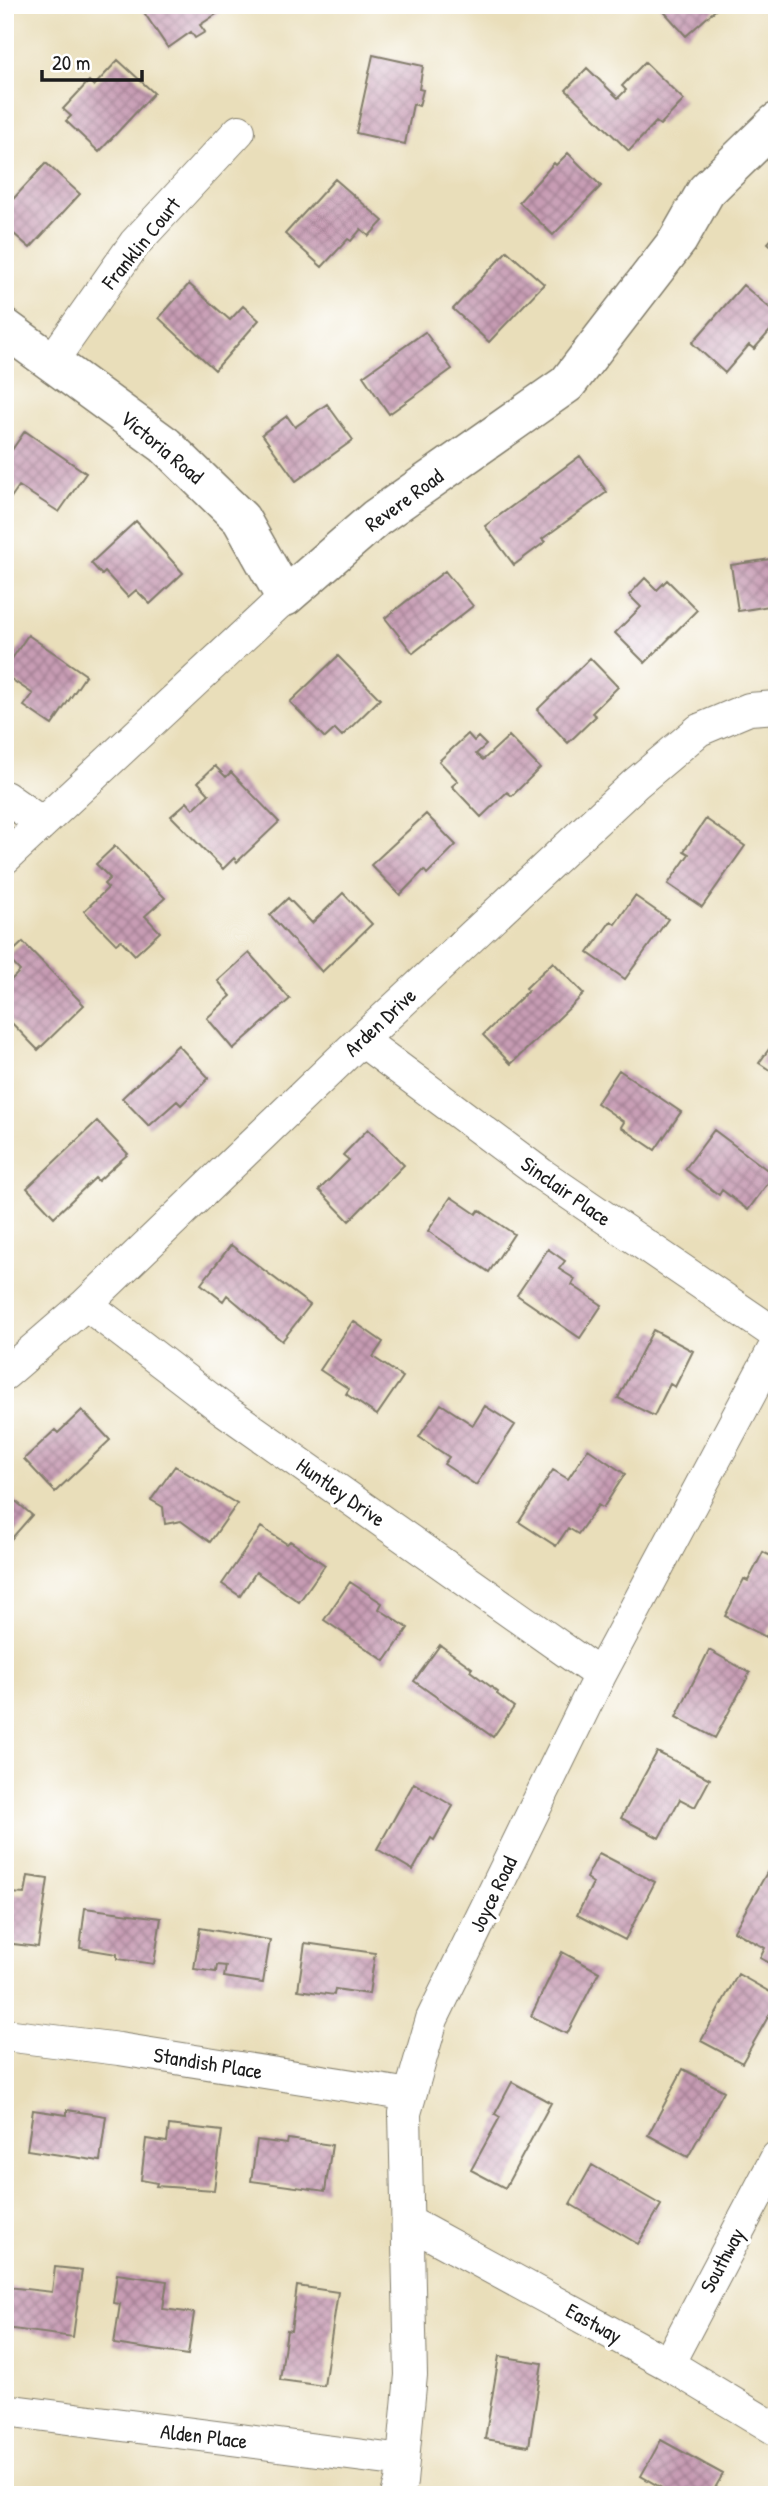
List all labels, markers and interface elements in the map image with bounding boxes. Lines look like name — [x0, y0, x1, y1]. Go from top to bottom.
scale bar — [42, 38, 142, 82]
text: 20 m — [52, 48, 90, 77]
street label: Franklin Court — [94, 190, 188, 296]
street label: Victoria Road — [114, 404, 210, 490]
street label: Revere Road — [359, 462, 449, 538]
street label: Arden Drive — [338, 981, 422, 1063]
street label: Sinclair Place — [515, 1149, 617, 1233]
street label: Huntley Drive — [291, 1451, 391, 1533]
street label: Joyce Road — [462, 1851, 524, 1937]
street label: Standish Place — [152, 2040, 264, 2086]
street label: Southway — [693, 2222, 751, 2297]
street label: Eastway — [561, 2296, 627, 2350]
street label: Alden Place — [159, 2416, 249, 2456]

